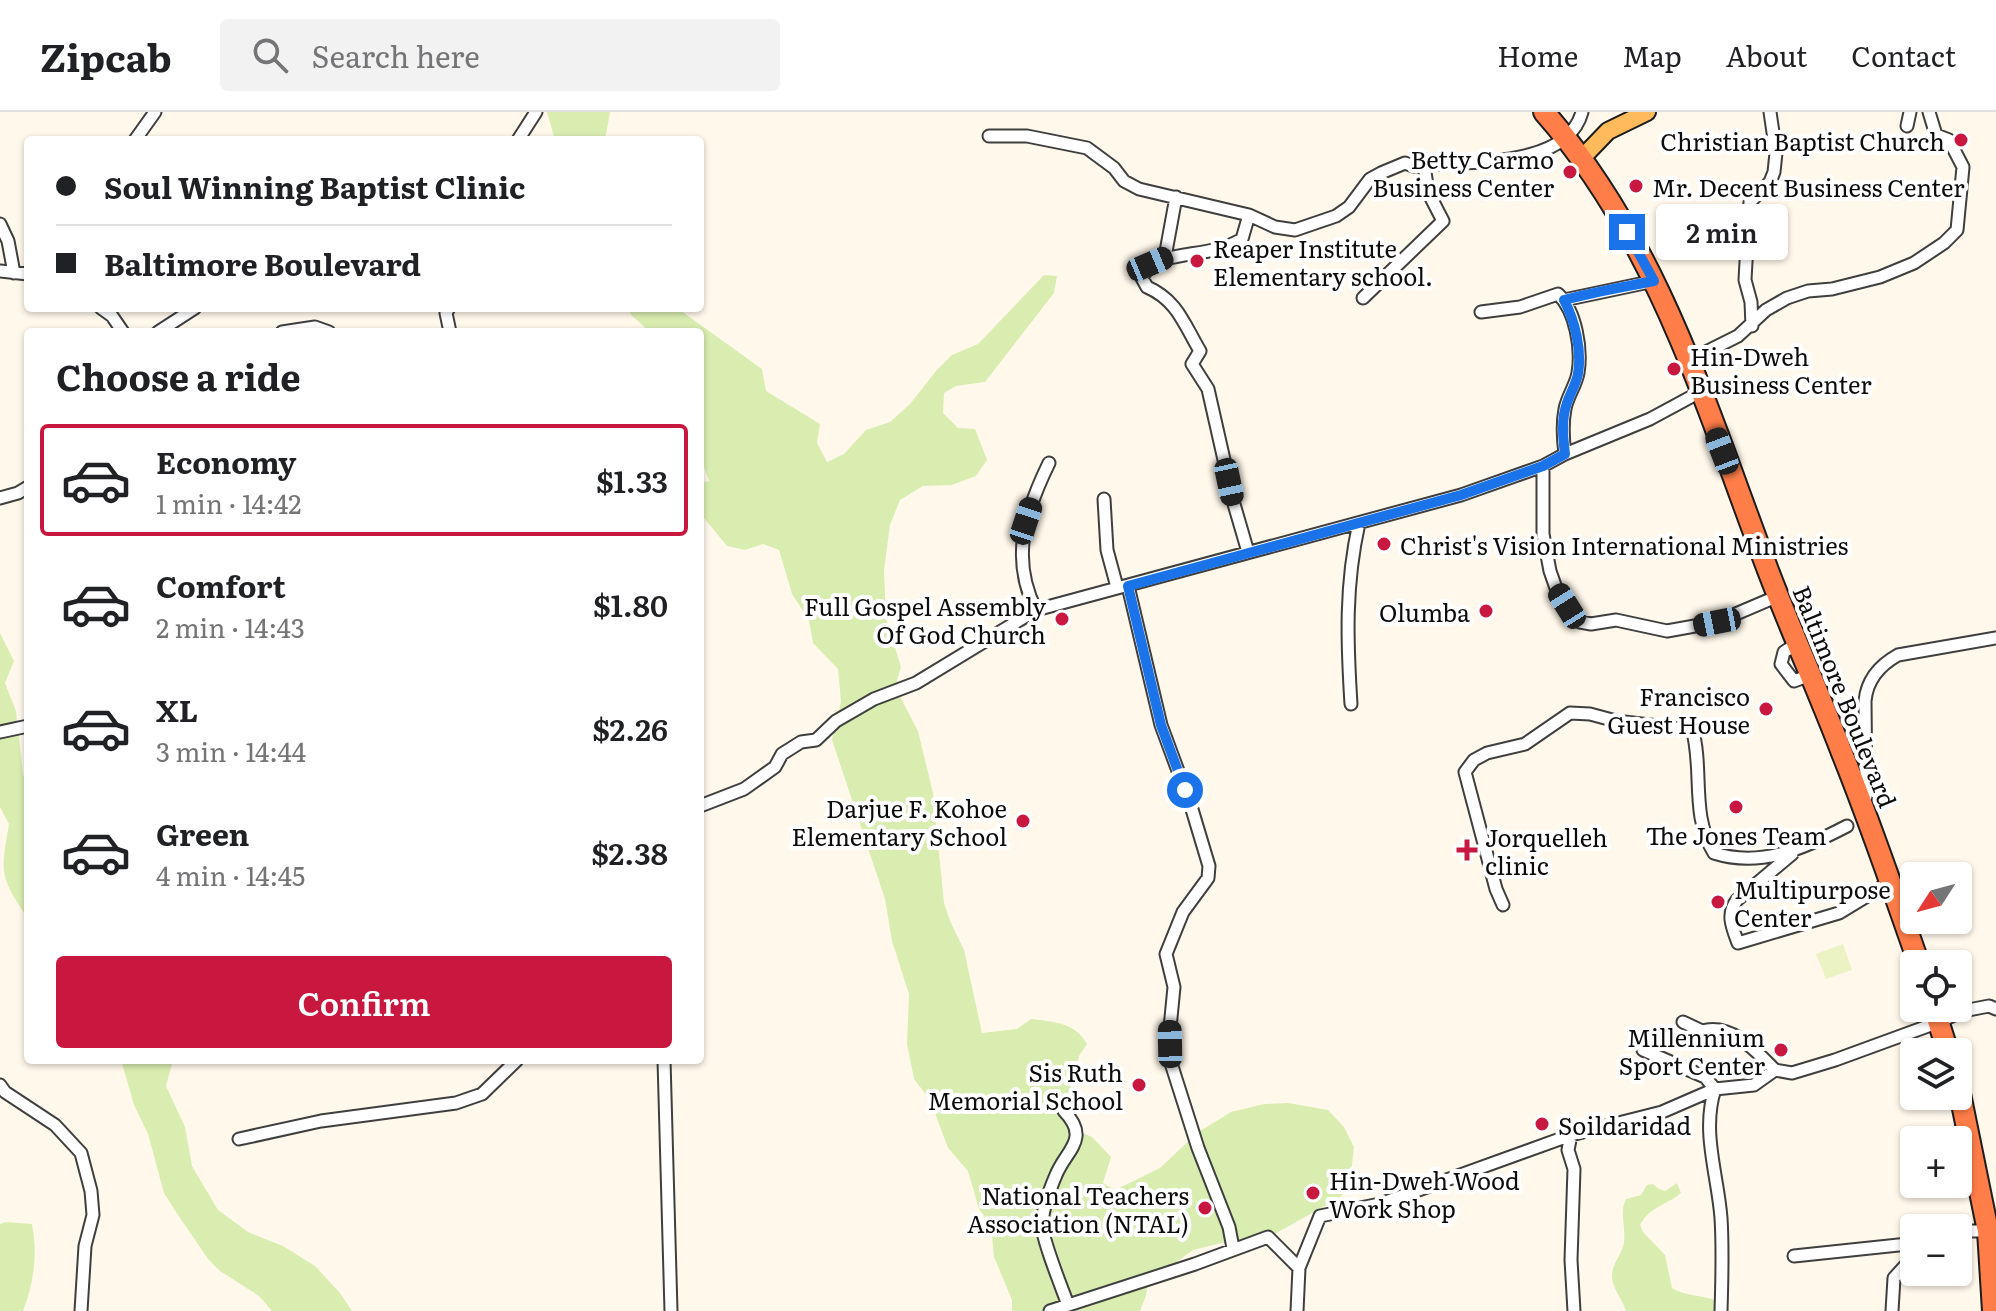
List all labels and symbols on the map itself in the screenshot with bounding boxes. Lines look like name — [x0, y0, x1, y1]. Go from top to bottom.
place label: Christian Baptist Church — [1660, 123, 1945, 158]
marker: Christian Baptist Church — [1952, 131, 1970, 149]
place label: Betty Carmo Business Center — [1372, 141, 1555, 204]
marker: Betty Carmo Business Center — [1561, 163, 1579, 181]
place label: Mr. Decent Business Center — [1652, 169, 1965, 204]
marker: Mr. Decent Business Center — [1627, 177, 1645, 195]
callout: 2 min — [1655, 204, 1787, 260]
route end — [1609, 214, 1645, 250]
place label: Reaper Institute Elementary school. — [1213, 230, 1433, 293]
car — [1123, 244, 1177, 284]
marker: Reaper Institute Elementary school. — [1188, 252, 1206, 270]
place label: Hin-Dweh Business Center — [1690, 338, 1872, 401]
marker: Hin-Dweh Business Center — [1665, 360, 1683, 378]
car — [1702, 424, 1742, 478]
car — [1212, 456, 1246, 508]
car — [1007, 494, 1045, 548]
place label: Christ's Vision International Ministries — [1400, 527, 1848, 562]
marker: Christ's Vision International Ministries — [1375, 535, 1393, 553]
car — [1544, 579, 1590, 633]
street label: Baltimore Boulevard — [1785, 580, 1907, 813]
place label: Full Gospel Assembly Of God Church — [804, 588, 1046, 651]
place label: Olumba — [1379, 594, 1470, 629]
marker: Olumba — [1477, 602, 1495, 620]
car — [1691, 606, 1743, 638]
marker: Full Gospel Assembly Of God Church — [1053, 610, 1071, 628]
place label: Francisco Guest House — [1607, 678, 1750, 741]
marker: Francisco Guest House — [1757, 700, 1775, 718]
route start — [1167, 772, 1203, 808]
place label: Darjue F. Kohoe Elementary School — [791, 790, 1007, 853]
marker: The Jones Team — [1727, 798, 1745, 816]
marker: Darjue F. Kohoe Elementary School — [1014, 812, 1032, 830]
place label: The Jones Team — [1646, 817, 1826, 852]
place label: Jorquelleh clinic — [1485, 819, 1608, 882]
marker: Jorquelleh clinic — [1456, 839, 1478, 861]
north arrow — [1900, 862, 1972, 934]
place label: Multipurpose Center — [1734, 871, 1891, 934]
marker: Multipurpose Center — [1709, 893, 1727, 911]
place label: Millennium Sport Center — [1619, 1019, 1766, 1082]
car — [1158, 1020, 1182, 1068]
marker: Millennium Sport Center — [1772, 1041, 1790, 1059]
place label: Sis Ruth Memorial School — [927, 1054, 1123, 1117]
marker: Sis Ruth Memorial School — [1130, 1076, 1148, 1094]
place label: Soildaridad — [1558, 1107, 1691, 1142]
marker: Soildaridad — [1533, 1115, 1551, 1133]
place label: Hin-Dweh Wood Work Shop — [1329, 1162, 1520, 1225]
place label: National Teachers Association (NTAL) — [967, 1177, 1189, 1240]
marker: Hin-Dweh Wood Work Shop — [1304, 1184, 1322, 1202]
marker: National Teachers Association (NTAL) — [1196, 1199, 1214, 1217]

